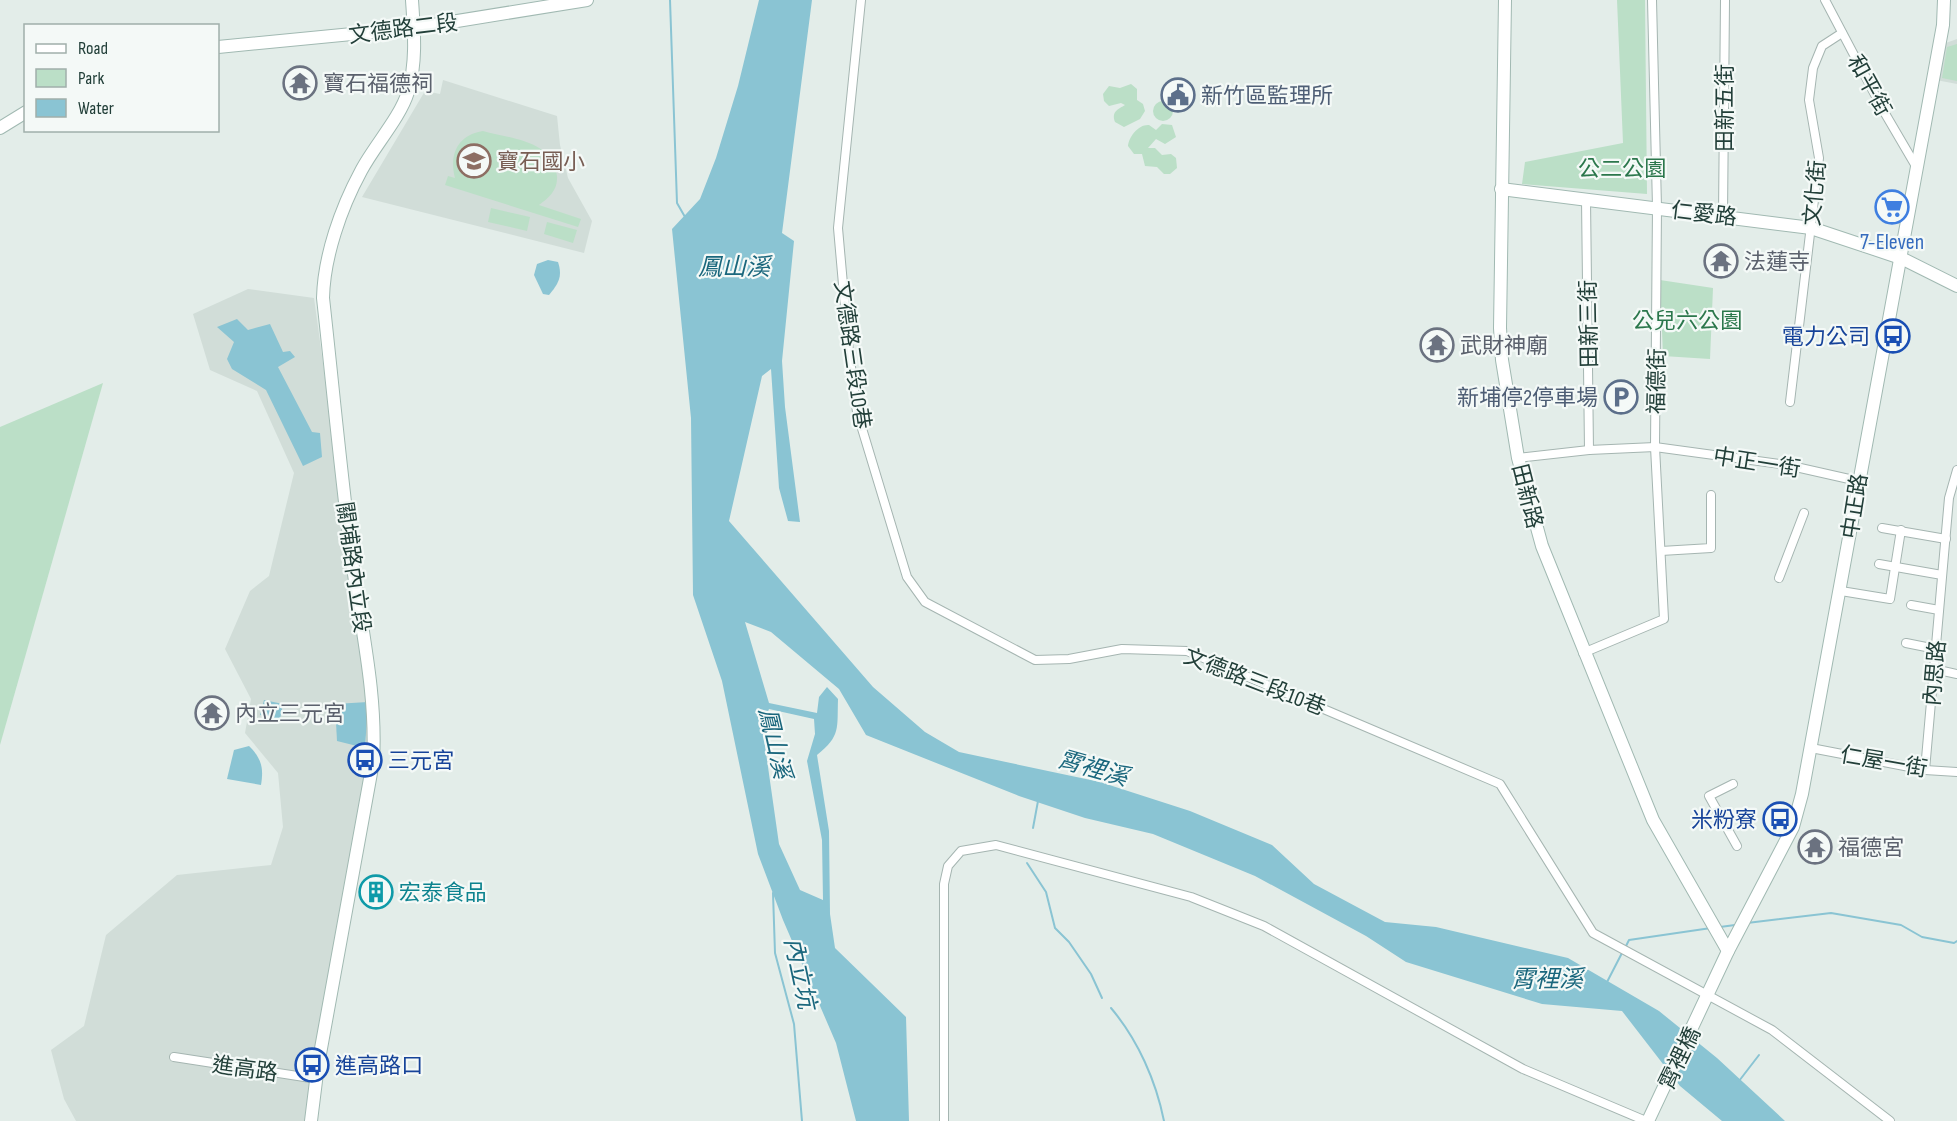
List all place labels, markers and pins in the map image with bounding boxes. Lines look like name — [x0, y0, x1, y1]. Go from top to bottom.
temple icon: 寶石福德祠 — [282, 65, 318, 101]
place label: 寶石福德祠 — [323, 71, 433, 98]
public building icon: 新竹區監理所 — [1160, 77, 1196, 113]
place label: 新竹區監理所 — [1201, 83, 1333, 110]
school or university icon: 寶石國小 — [456, 143, 492, 179]
place label: 寶石國小 — [497, 149, 585, 176]
supermarket icon: 7-Eleven — [1874, 189, 1910, 225]
place label: 7-Eleven — [1860, 229, 1924, 256]
temple icon: 法蓮寺 — [1703, 243, 1739, 279]
place label: 法蓮寺 — [1744, 249, 1810, 276]
bus stop icon: 電力公司 — [1875, 318, 1911, 354]
place label: 電力公司 — [1782, 324, 1870, 351]
temple icon: 武財神廟 — [1419, 327, 1455, 363]
place label: 武財神廟 — [1460, 333, 1548, 360]
parking icon: 新埔停2停車場 — [1603, 379, 1639, 415]
place label: 新埔停2停車場 — [1457, 385, 1598, 412]
temple icon: 內立三元宮 — [194, 695, 230, 731]
place label: 內立三元宮 — [235, 701, 345, 728]
bus stop icon: 三元宮 — [347, 742, 383, 778]
place label: 三元宮 — [388, 748, 454, 775]
bus stop icon: 米粉寮 — [1762, 801, 1798, 837]
place label: 米粉寮 — [1691, 807, 1757, 834]
temple icon: 福德宮 — [1797, 829, 1833, 865]
place label: 福德宮 — [1838, 835, 1904, 862]
building icon: 宏泰食品 — [358, 874, 394, 910]
place label: 宏泰食品 — [399, 880, 487, 907]
bus stop icon: 進高路口 — [294, 1047, 330, 1083]
place label: 進高路口 — [335, 1053, 423, 1080]

